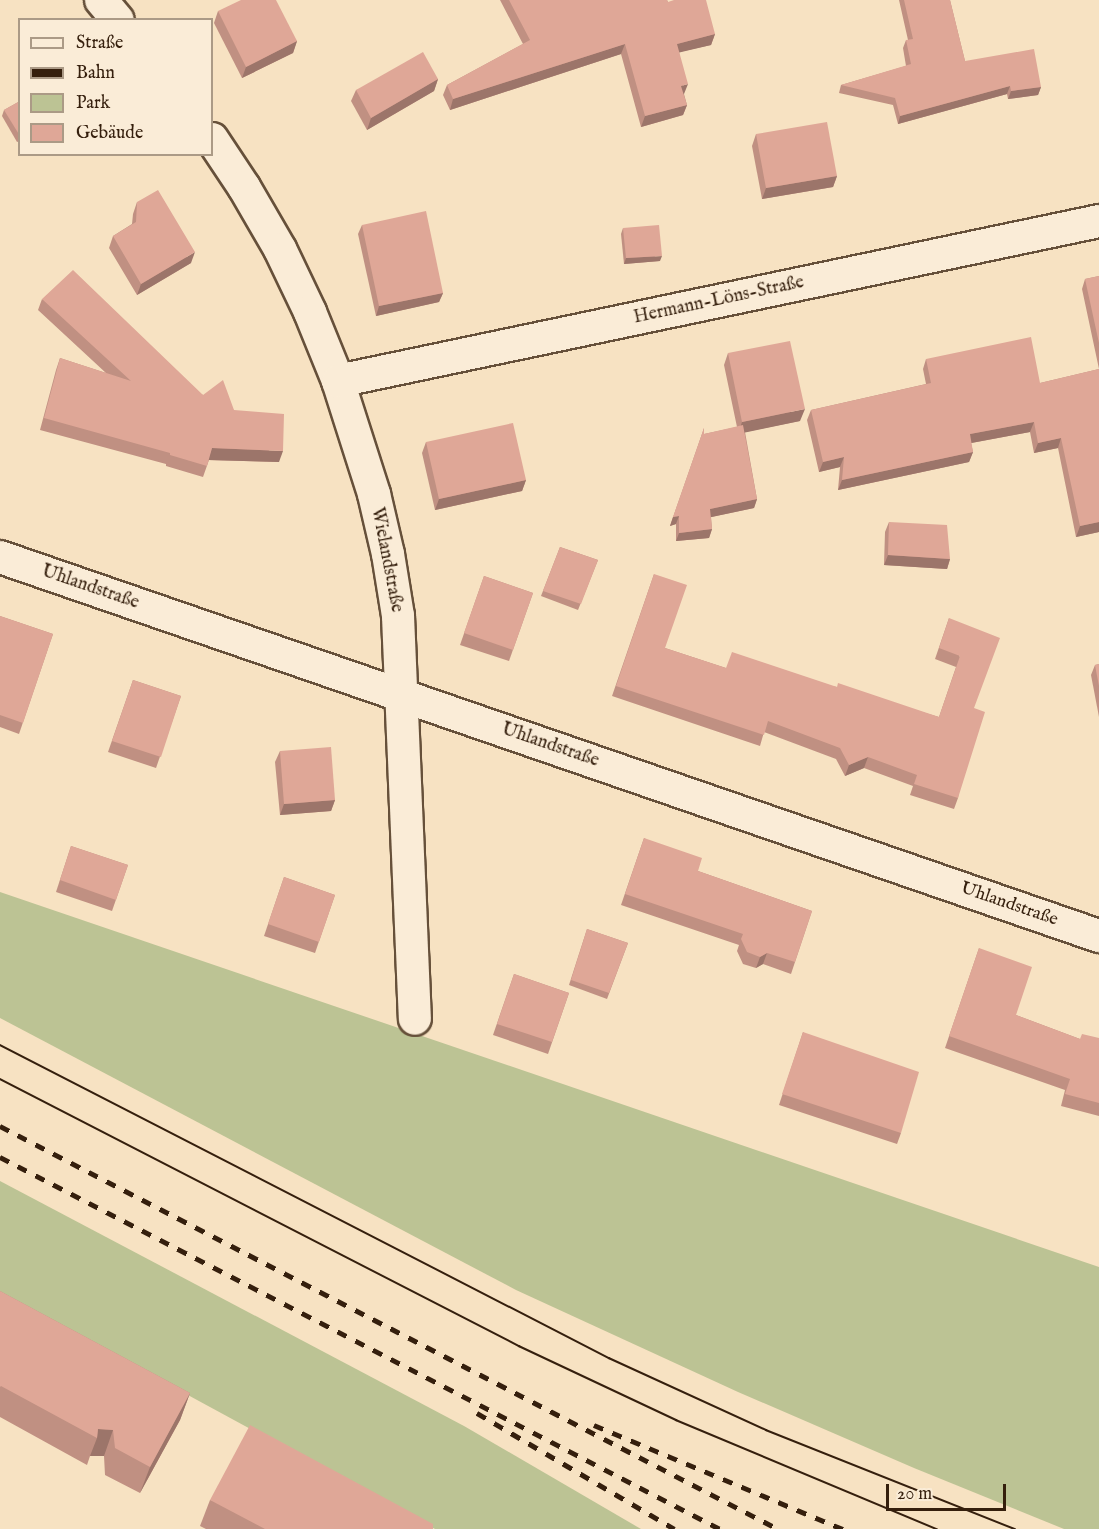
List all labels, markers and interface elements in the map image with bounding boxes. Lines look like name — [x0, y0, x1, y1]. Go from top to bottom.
legend — [18, 18, 213, 156]
text: Straße — [76, 32, 123, 55]
text: Bahn — [76, 62, 115, 85]
text: Park — [76, 92, 110, 115]
text: Gebäude — [76, 122, 143, 145]
street label: Hermann-Löns-Straße — [632, 272, 806, 330]
street label: Wielandstraße — [365, 506, 407, 614]
street label: Uhlandstraße — [39, 561, 141, 615]
street label: Uhlandstraße — [499, 719, 601, 773]
street label: Uhlandstraße — [958, 878, 1060, 932]
scale bar — [889, 1472, 1009, 1510]
text: 20 m — [897, 1483, 932, 1506]

